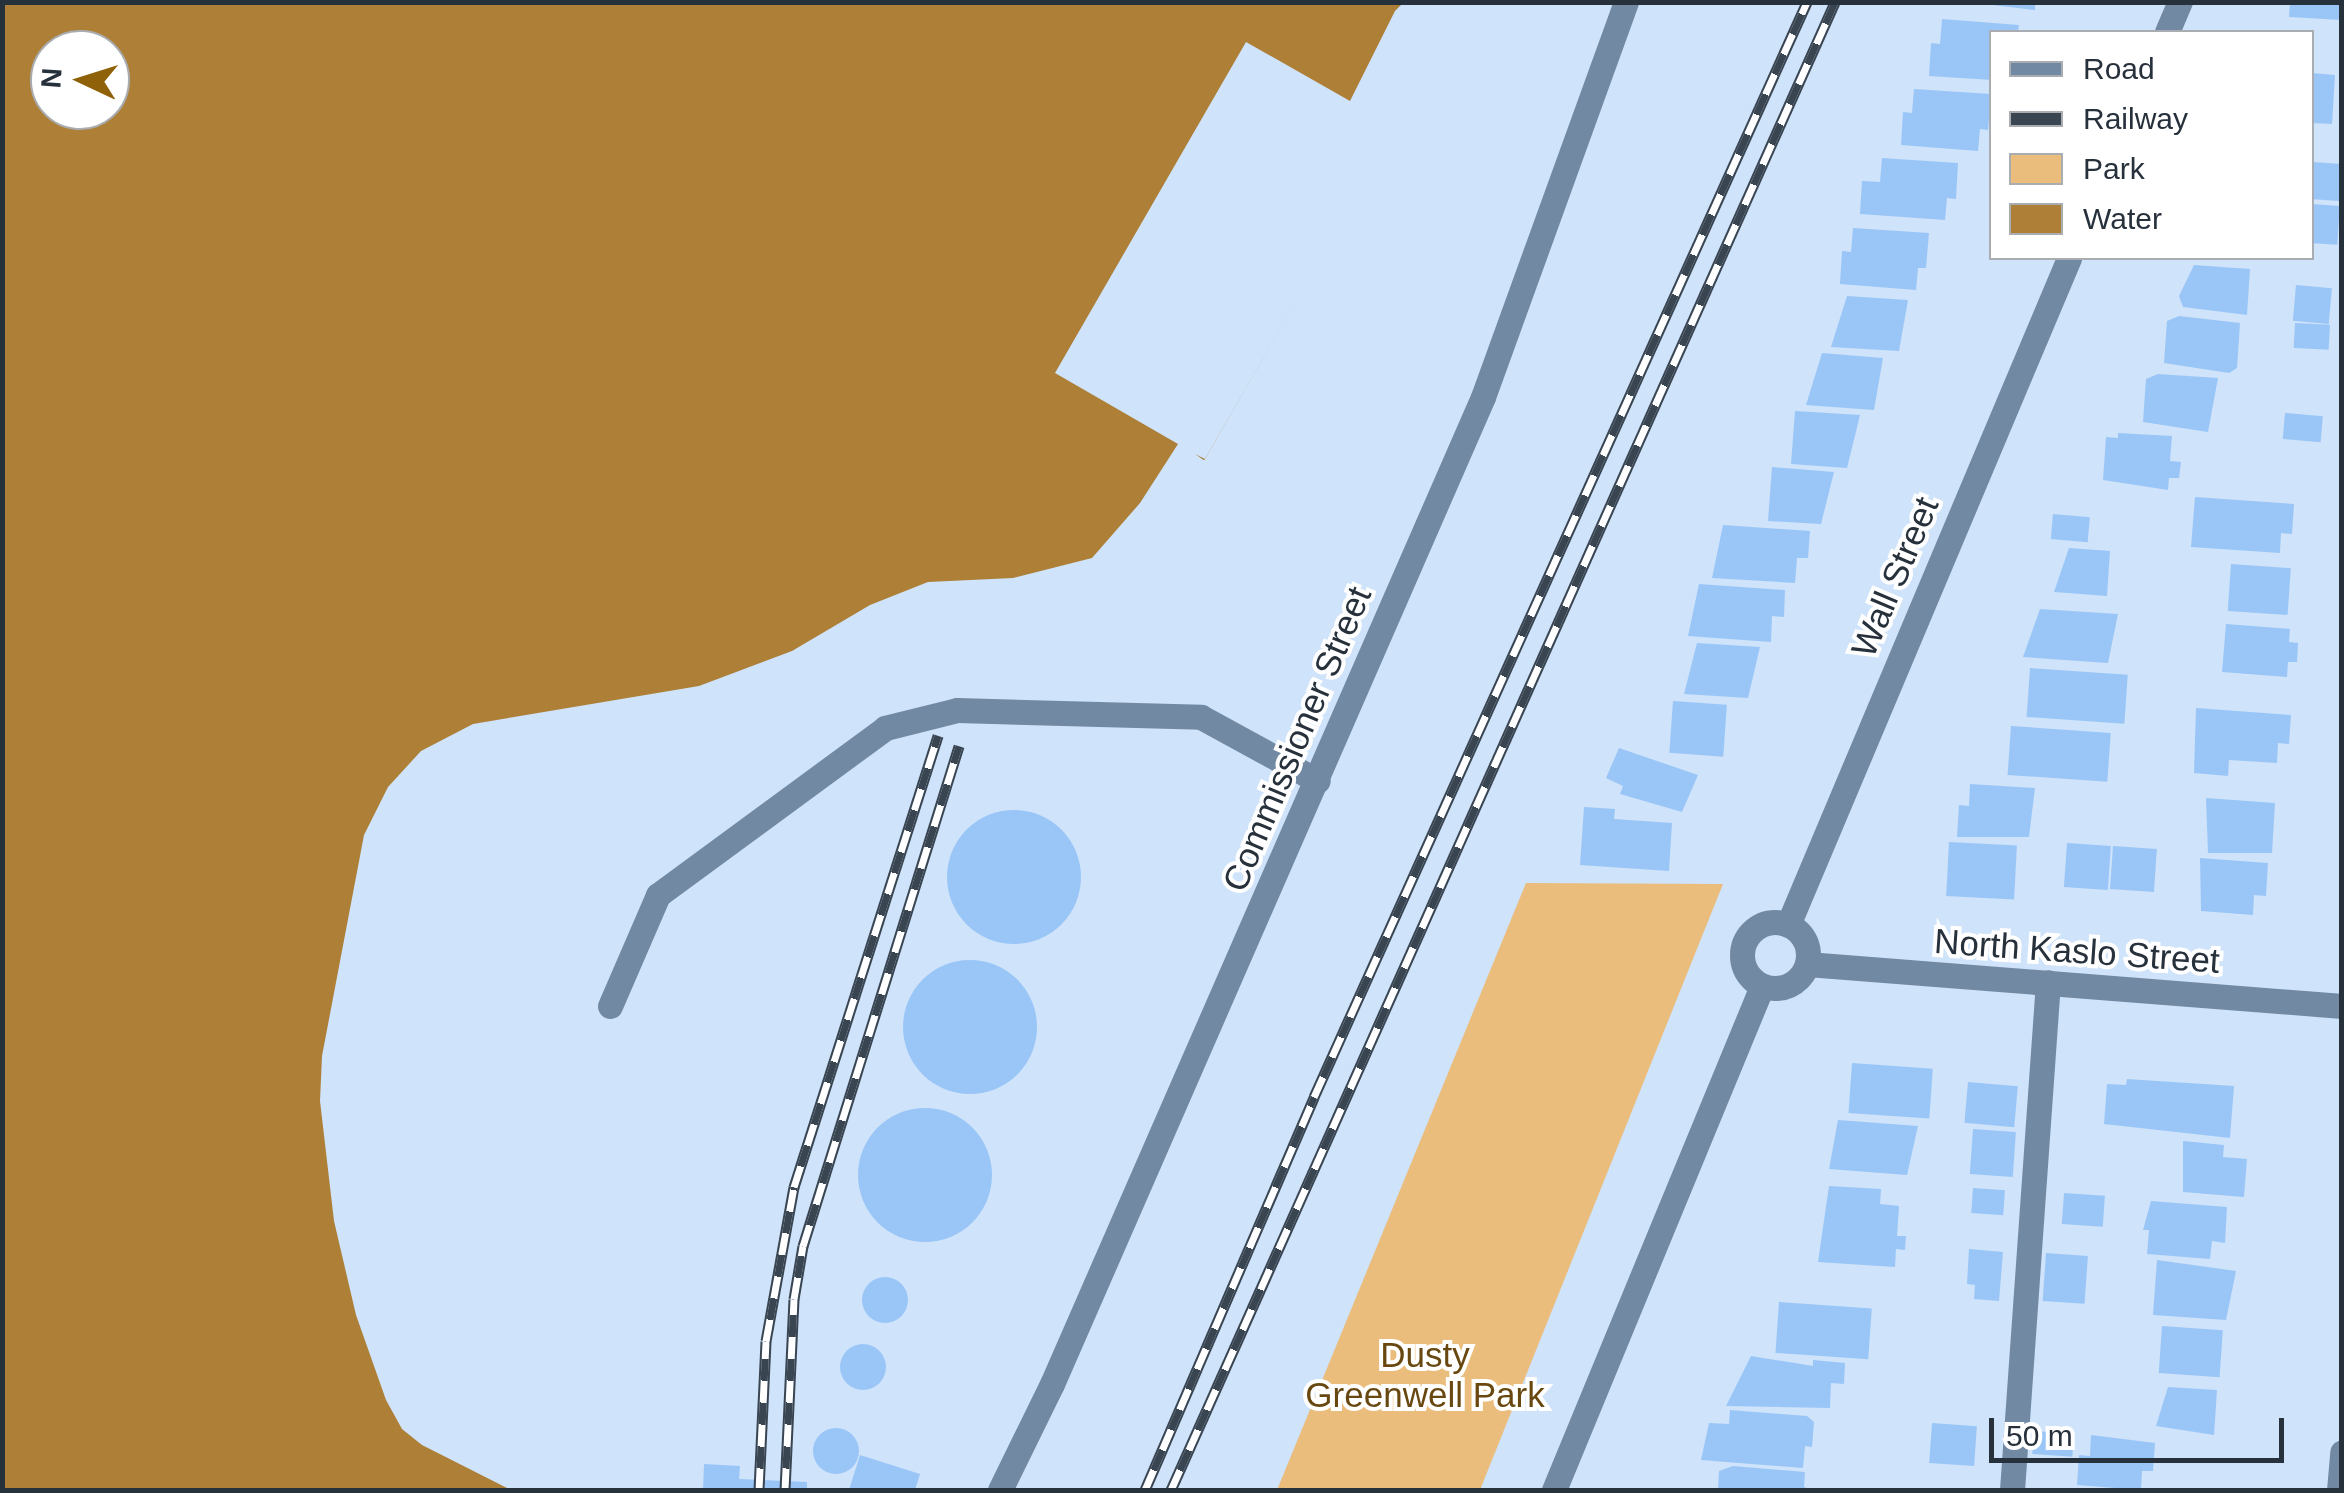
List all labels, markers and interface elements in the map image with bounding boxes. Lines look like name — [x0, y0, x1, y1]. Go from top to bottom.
north arrow — [30, 30, 130, 130]
legend — [1989, 30, 2314, 260]
text: Road — [2083, 52, 2155, 85]
text: N — [35, 67, 68, 89]
text: Railway — [2083, 102, 2188, 135]
text: Park — [2083, 152, 2145, 185]
text: Water — [2083, 202, 2162, 235]
street label: Wall Street — [1842, 491, 1948, 663]
street label: Commissioner Street — [1214, 580, 1380, 898]
street label: North Kaslo Street — [1933, 920, 2221, 982]
park label: Dusty Greenwell Park — [1305, 1334, 1545, 1416]
scale bar — [1994, 1398, 2289, 1460]
text: 50 m — [2006, 1419, 2073, 1452]

